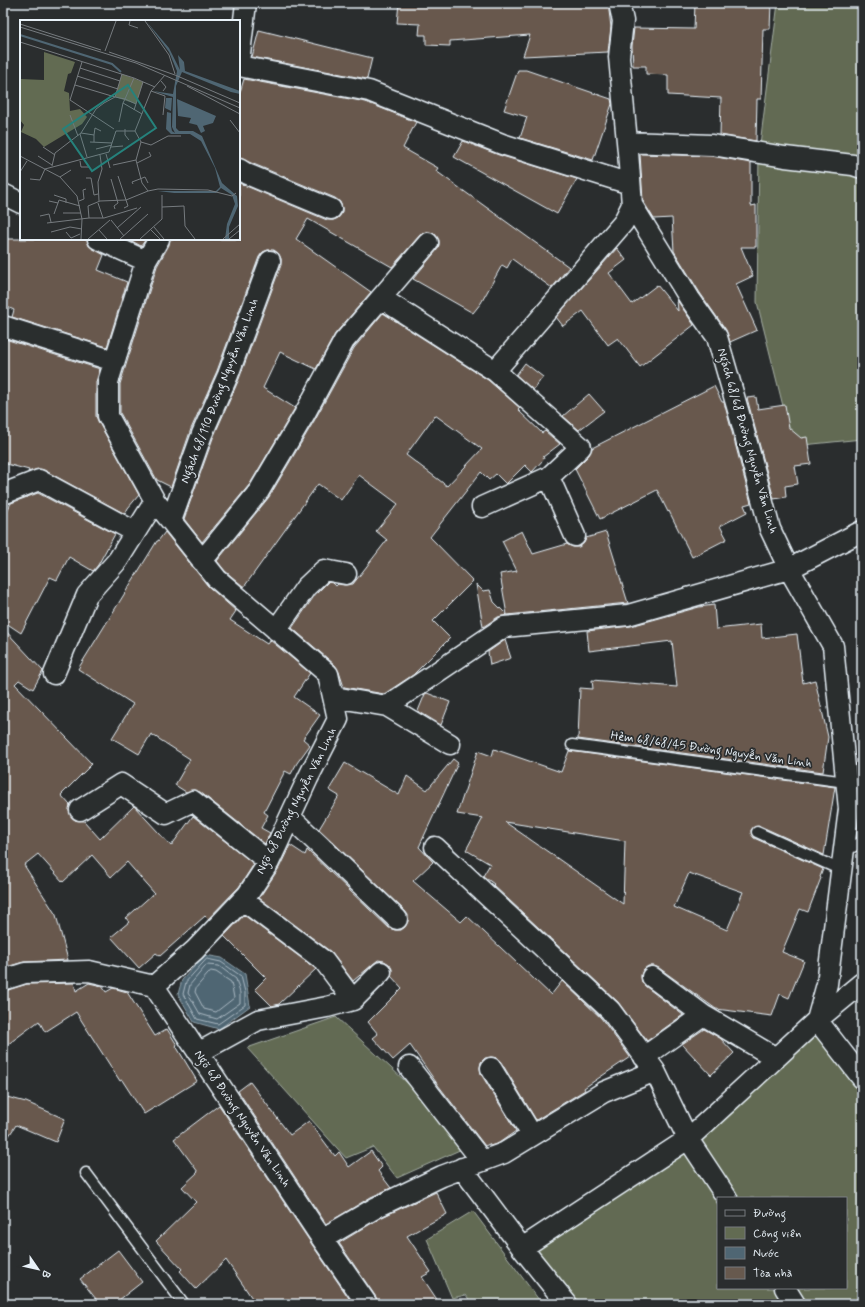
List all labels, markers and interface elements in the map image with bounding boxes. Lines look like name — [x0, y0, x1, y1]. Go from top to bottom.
inset map — [20, 20, 240, 240]
street label: Ngách 68/110 Đường Nguyễn Văn Linh — [177, 296, 264, 486]
street label: Ngách 68/68 Đường Nguyễn Văn Linh — [712, 346, 781, 536]
street label: Ngõ 68 Đường Nguyễn Văn Linh — [253, 725, 342, 877]
street label: Hẻm 68/68/45 Đường Nguyễn Văn Linh — [609, 728, 813, 773]
street label: Ngõ 68 Đường Nguyễn Văn Linh — [189, 1047, 294, 1191]
legend — [717, 1197, 847, 1289]
text: Đường — [753, 1206, 786, 1223]
text: Công viên — [753, 1226, 801, 1243]
text: Nước — [753, 1246, 779, 1262]
north arrow — [18, 1249, 58, 1289]
text: Tòa nhà — [753, 1266, 793, 1282]
text: B — [38, 1267, 53, 1281]

